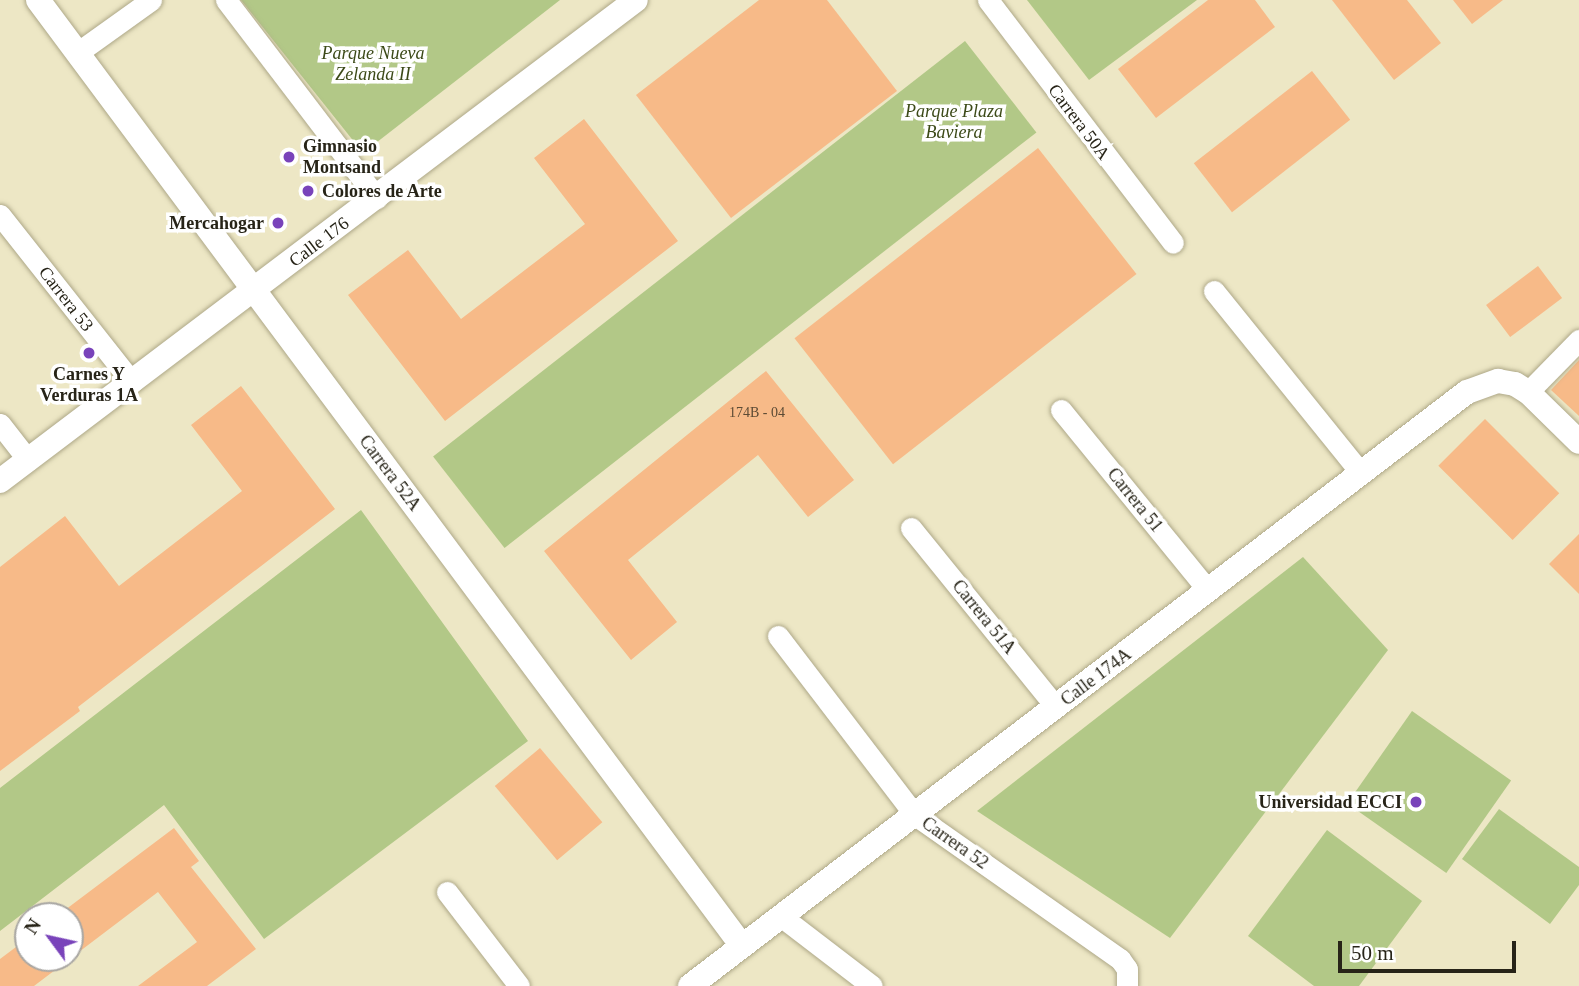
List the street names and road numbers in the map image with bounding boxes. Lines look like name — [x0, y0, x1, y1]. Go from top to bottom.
street label: Carrera 50A — [1043, 80, 1115, 164]
street label: Calle 176 — [285, 212, 353, 272]
street label: Carrera 53 — [34, 262, 98, 336]
street label: Carrera 52A — [354, 431, 426, 515]
street label: Carrera 51 — [1103, 463, 1167, 537]
street label: Carrera 51A — [947, 575, 1021, 659]
street label: Calle 174A — [1057, 644, 1135, 710]
street label: Carrera 52 — [917, 812, 993, 874]

